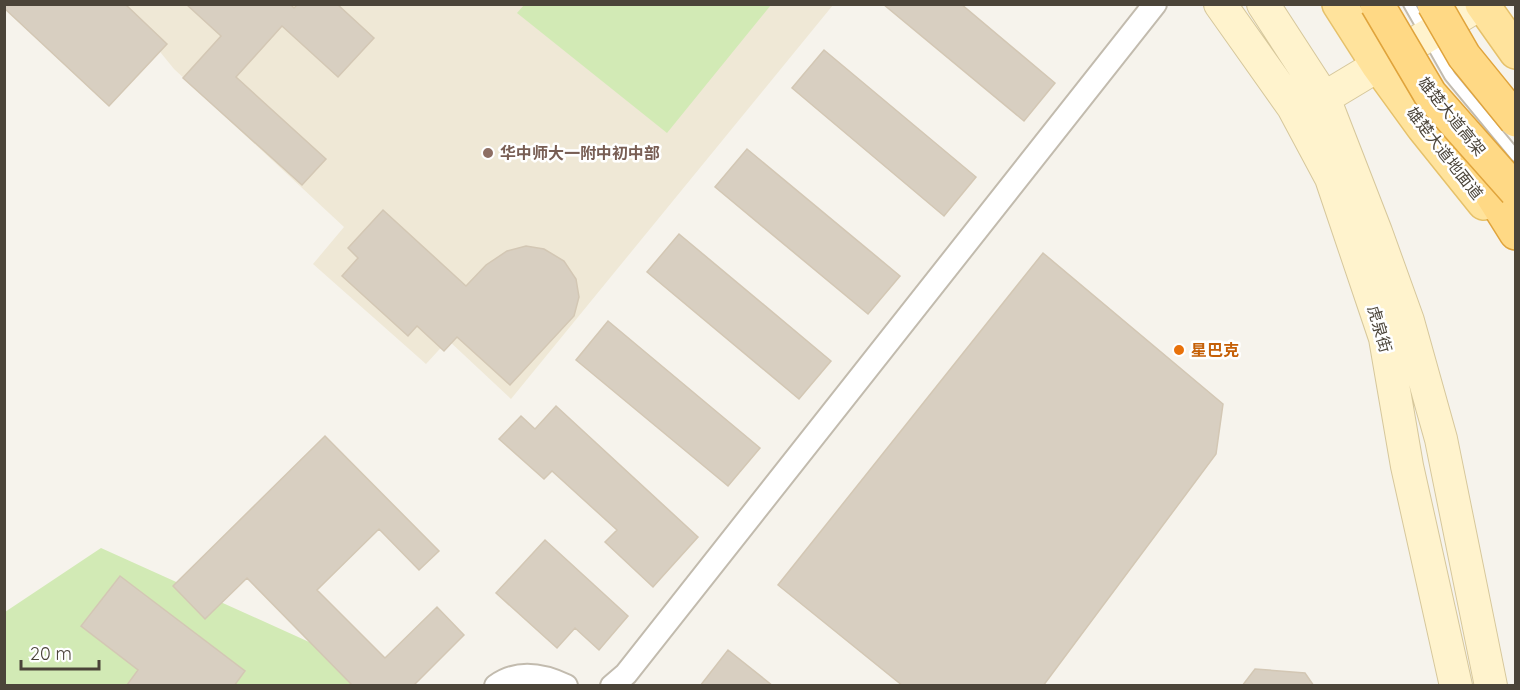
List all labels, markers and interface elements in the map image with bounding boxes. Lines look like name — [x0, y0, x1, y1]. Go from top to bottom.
street label: 雄楚大道高架 — [1414, 72, 1490, 160]
street label: 雄楚大道地面道 — [1403, 103, 1487, 203]
place label: 华中师大一附中初中部 — [500, 143, 660, 163]
marker: 华中师大一附中初中部 — [481, 146, 495, 160]
street label: 虎泉街 — [1364, 303, 1396, 355]
place label: 星巴克 — [1191, 340, 1239, 360]
marker: 星巴克 — [1172, 343, 1186, 357]
scale bar — [21, 633, 99, 671]
text: 20 m — [30, 642, 72, 665]

